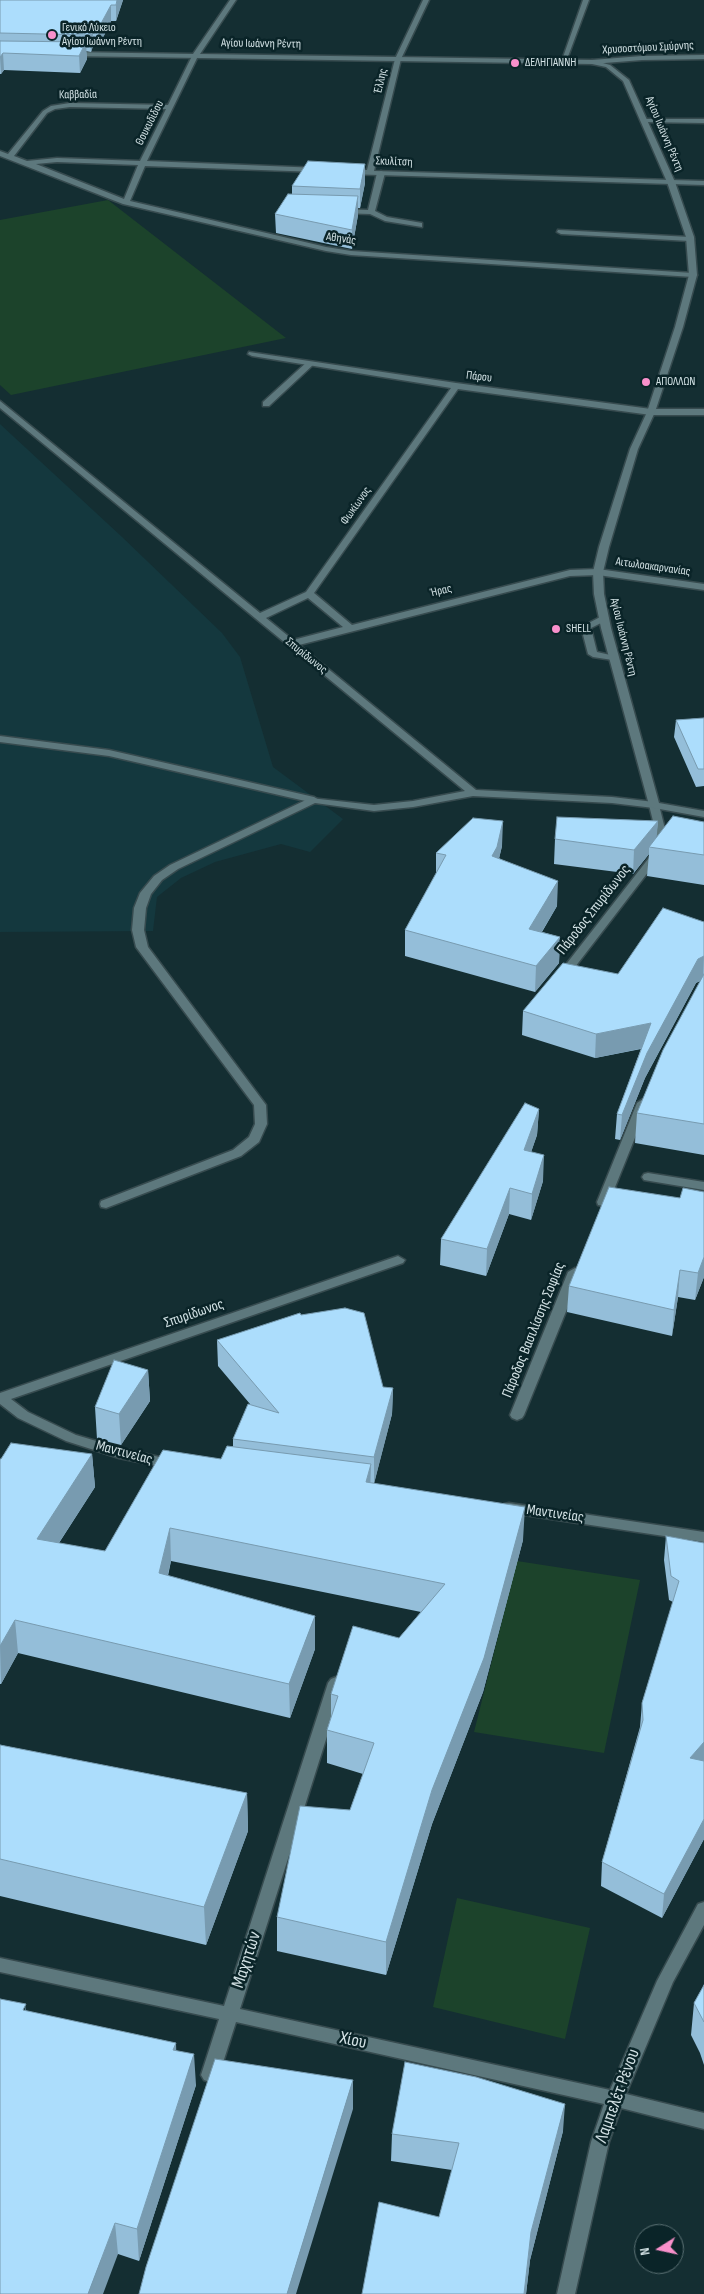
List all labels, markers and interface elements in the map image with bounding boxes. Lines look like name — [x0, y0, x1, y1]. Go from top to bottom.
place label: Γενικό Λύκειο Αγίου Ιωάννη Ρέντη — [62, 21, 142, 49]
marker: Γενικό Λύκειο Αγίου Ιωάννη Ρέντη — [46, 29, 58, 41]
street label: Αγίου Ιωάννη Ρέντη — [221, 36, 301, 52]
street label: Χρυσοστόμου Σμύρνης — [602, 38, 694, 58]
place label: ΔΕΛΗΓΙΑΝΝΗ — [525, 56, 576, 70]
marker: ΔΕΛΗΓΙΑΝΝΗ — [509, 57, 521, 69]
street label: Έλλης — [371, 67, 391, 95]
street label: Καββαδία — [59, 87, 97, 103]
street label: Αγίου Ιωάννη Ρέντη — [642, 94, 686, 174]
street label: Θουκυδίδου — [133, 98, 167, 148]
street label: Σκυλίτση — [375, 154, 413, 170]
street label: Αθηνάς — [325, 230, 357, 248]
street label: Πάρου — [465, 368, 493, 386]
place label: ΑΠΟΛΛΩΝ — [656, 375, 695, 389]
marker: ΑΠΟΛΛΩΝ — [640, 376, 652, 388]
street label: Φωκίωνος — [338, 484, 374, 528]
street label: Αιτωλοακαρνανίας — [615, 555, 691, 579]
street label: Ήρας — [429, 581, 453, 601]
street label: Αγίου Ιωάννη Ρέντη — [606, 596, 640, 678]
place label: SHELL — [566, 622, 591, 636]
marker: SHELL — [550, 623, 562, 635]
street label: Σπυρίδωνος — [282, 635, 330, 677]
street label: Πάροδος Σπυρίδωνος — [553, 862, 635, 958]
street label: Πάροδος Βασιλίσσης Σοφίας — [499, 1260, 569, 1400]
street label: Σπυρίδωνος — [162, 1295, 226, 1333]
street label: Μαντινείας — [94, 1437, 154, 1469]
street label: Μαντινείας — [525, 1501, 585, 1527]
street label: Μαχητών — [228, 1929, 266, 1991]
street label: Χίου — [338, 2028, 368, 2054]
street label: Λαμπελέτ Ρένου — [591, 2046, 645, 2146]
north arrow — [634, 2224, 684, 2274]
text: N — [636, 2246, 654, 2257]

